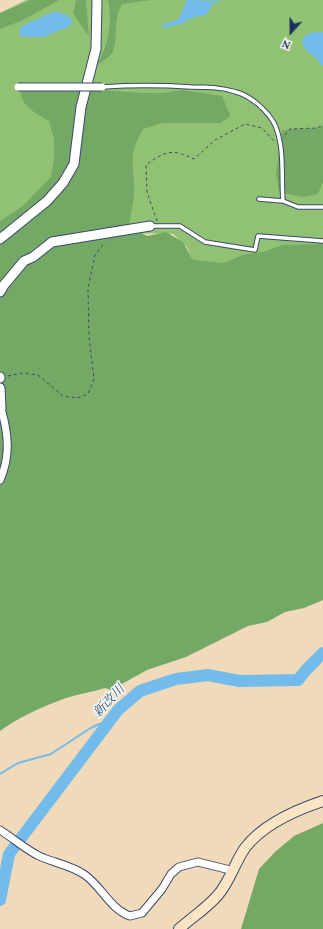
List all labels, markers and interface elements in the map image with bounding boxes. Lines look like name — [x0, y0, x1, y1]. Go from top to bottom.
north arrow — [271, 12, 311, 52]
text: N — [280, 35, 293, 52]
water label: 新改川 — [91, 682, 129, 722]

